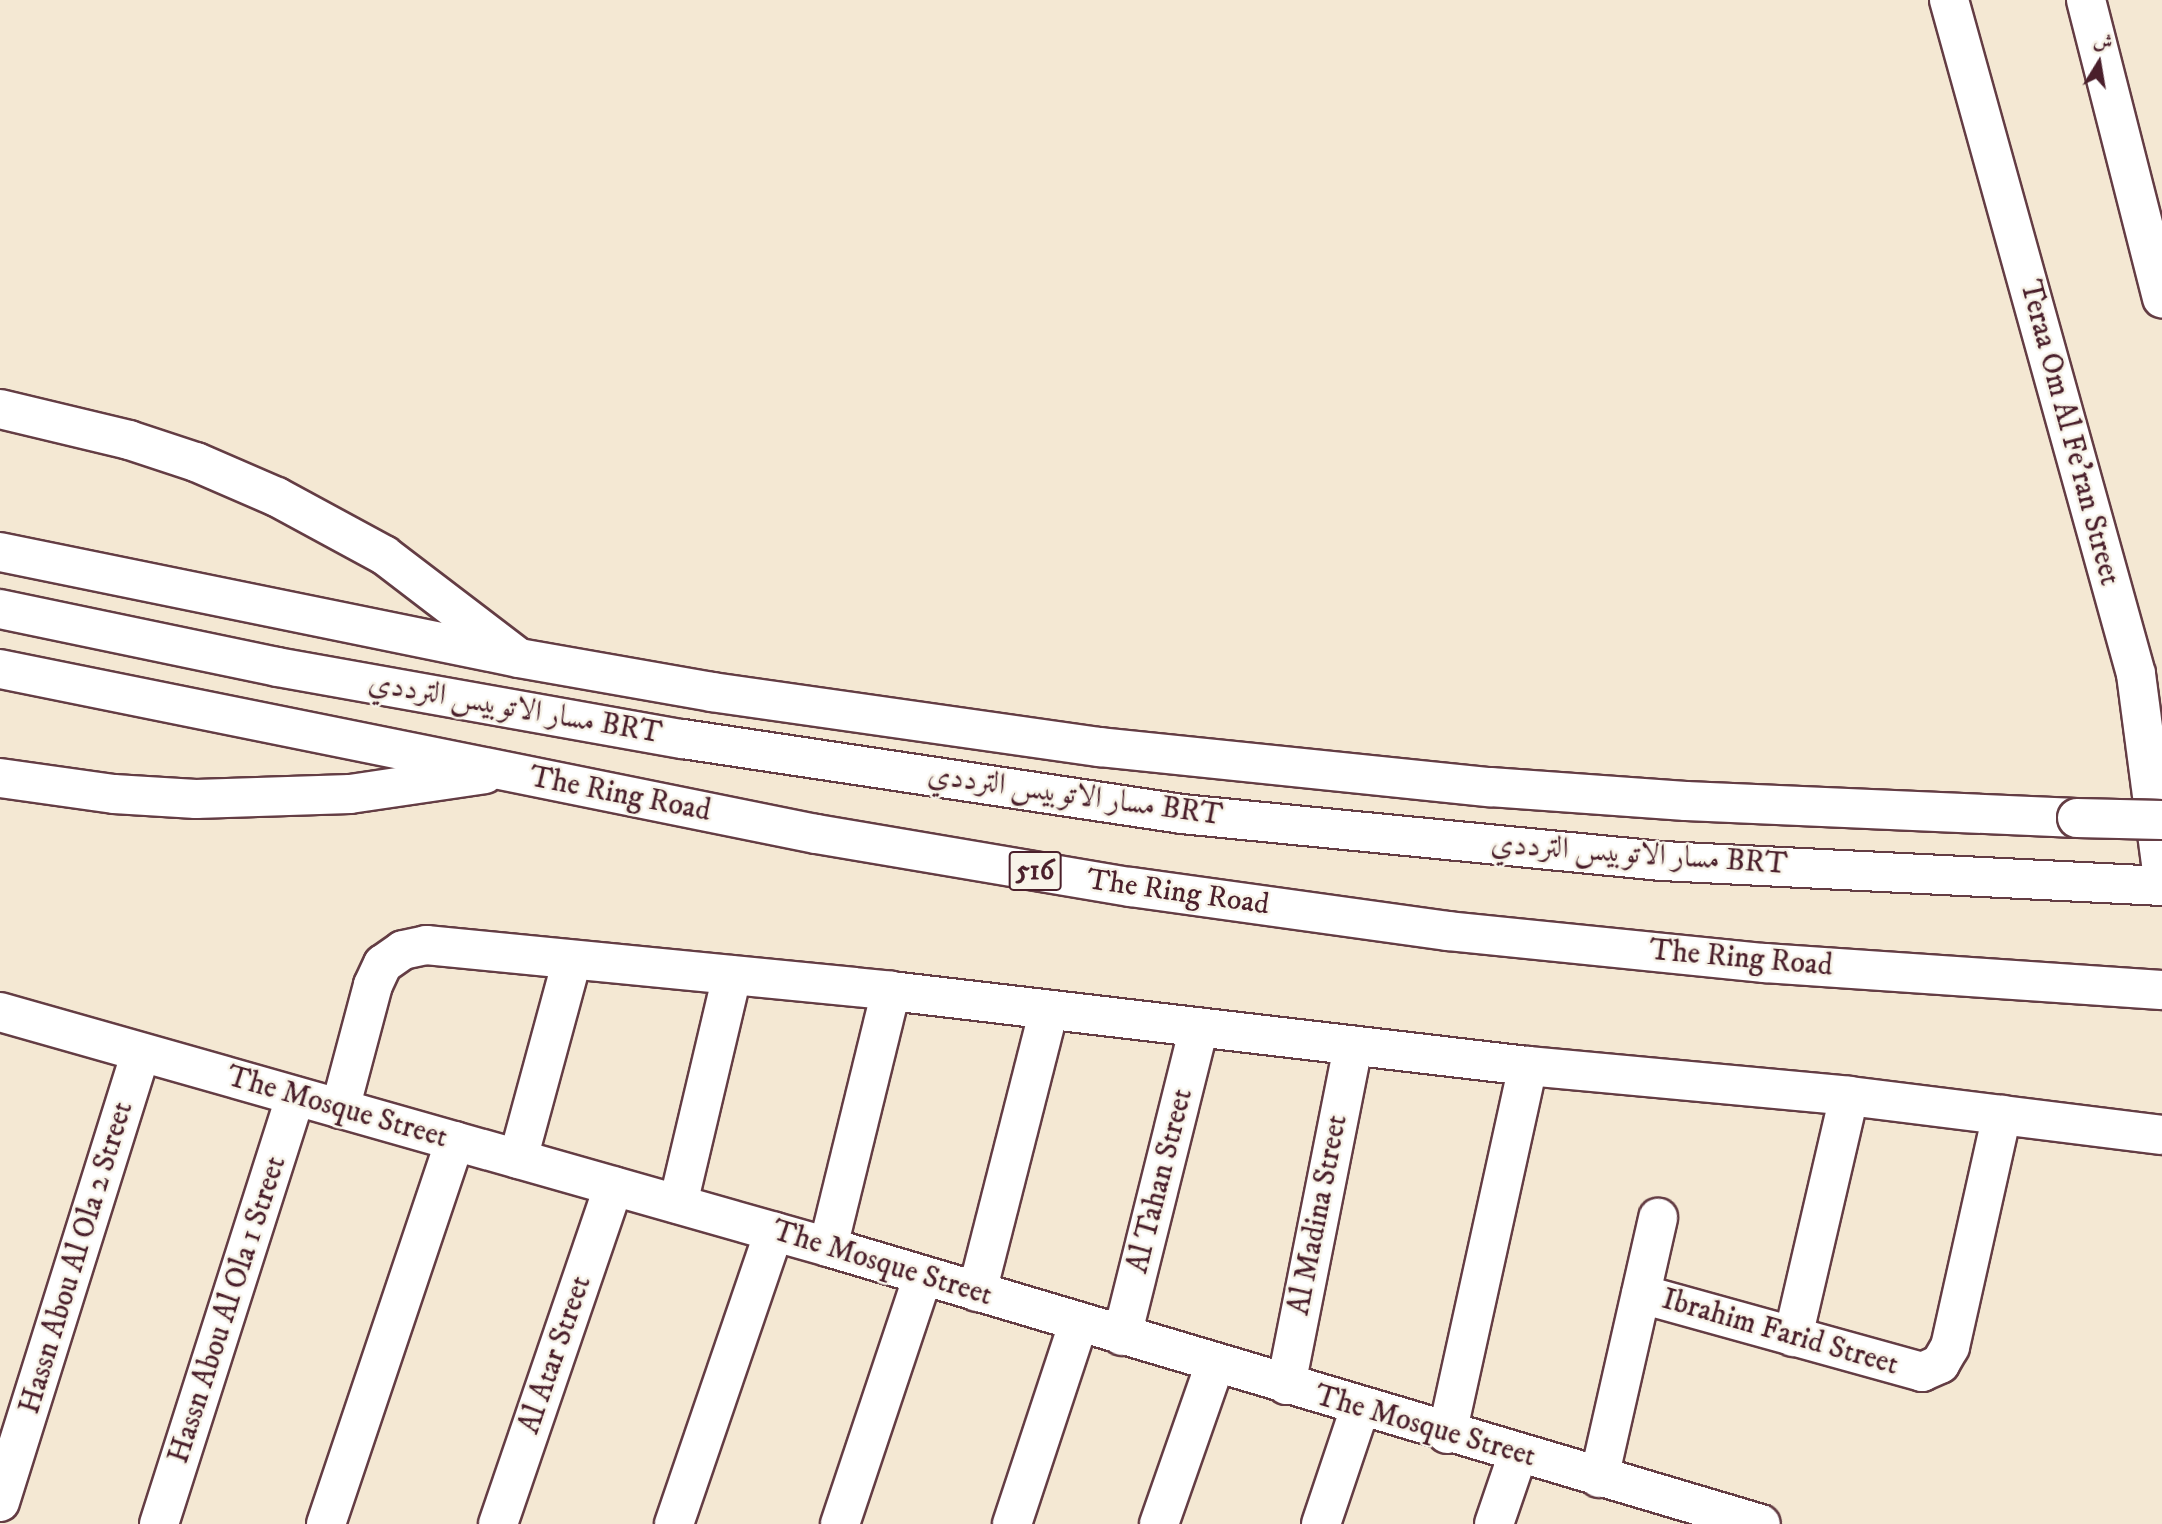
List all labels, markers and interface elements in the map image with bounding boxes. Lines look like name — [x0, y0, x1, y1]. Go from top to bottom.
north arrow — [2064, 28, 2134, 98]
text: ش — [2092, 29, 2115, 55]
street label: Teraa Om Al Fe'ran Street — [2011, 276, 2127, 590]
street label: مسار الاتوبيس الترددي BRT — [365, 665, 665, 753]
street label: مسار الاتوبيس الترددي BRT — [925, 757, 1225, 835]
street label: The Ring Road — [526, 760, 714, 830]
street label: مسار الاتوبيس الترددي BRT — [1489, 827, 1789, 883]
road number: 516 — [1007, 846, 1063, 896]
street label: The Ring Road — [1085, 862, 1271, 924]
street label: The Ring Road — [1648, 933, 1834, 985]
street label: The Mosque Street — [222, 1059, 452, 1157]
street label: Al Tahan Street — [1121, 1085, 1201, 1277]
street label: Hassn Abou Al Ola 2 Street — [12, 1098, 142, 1418]
street label: Al Madina Street — [1282, 1112, 1356, 1318]
street label: Hassn Abou Al Ola 1 Street — [161, 1152, 295, 1468]
street label: The Mosque Street — [768, 1213, 996, 1315]
street label: Al Atar Street — [512, 1271, 600, 1439]
street label: Ibrahim Farid Street — [1658, 1282, 1902, 1384]
street label: The Mosque Street — [1310, 1378, 1540, 1476]

